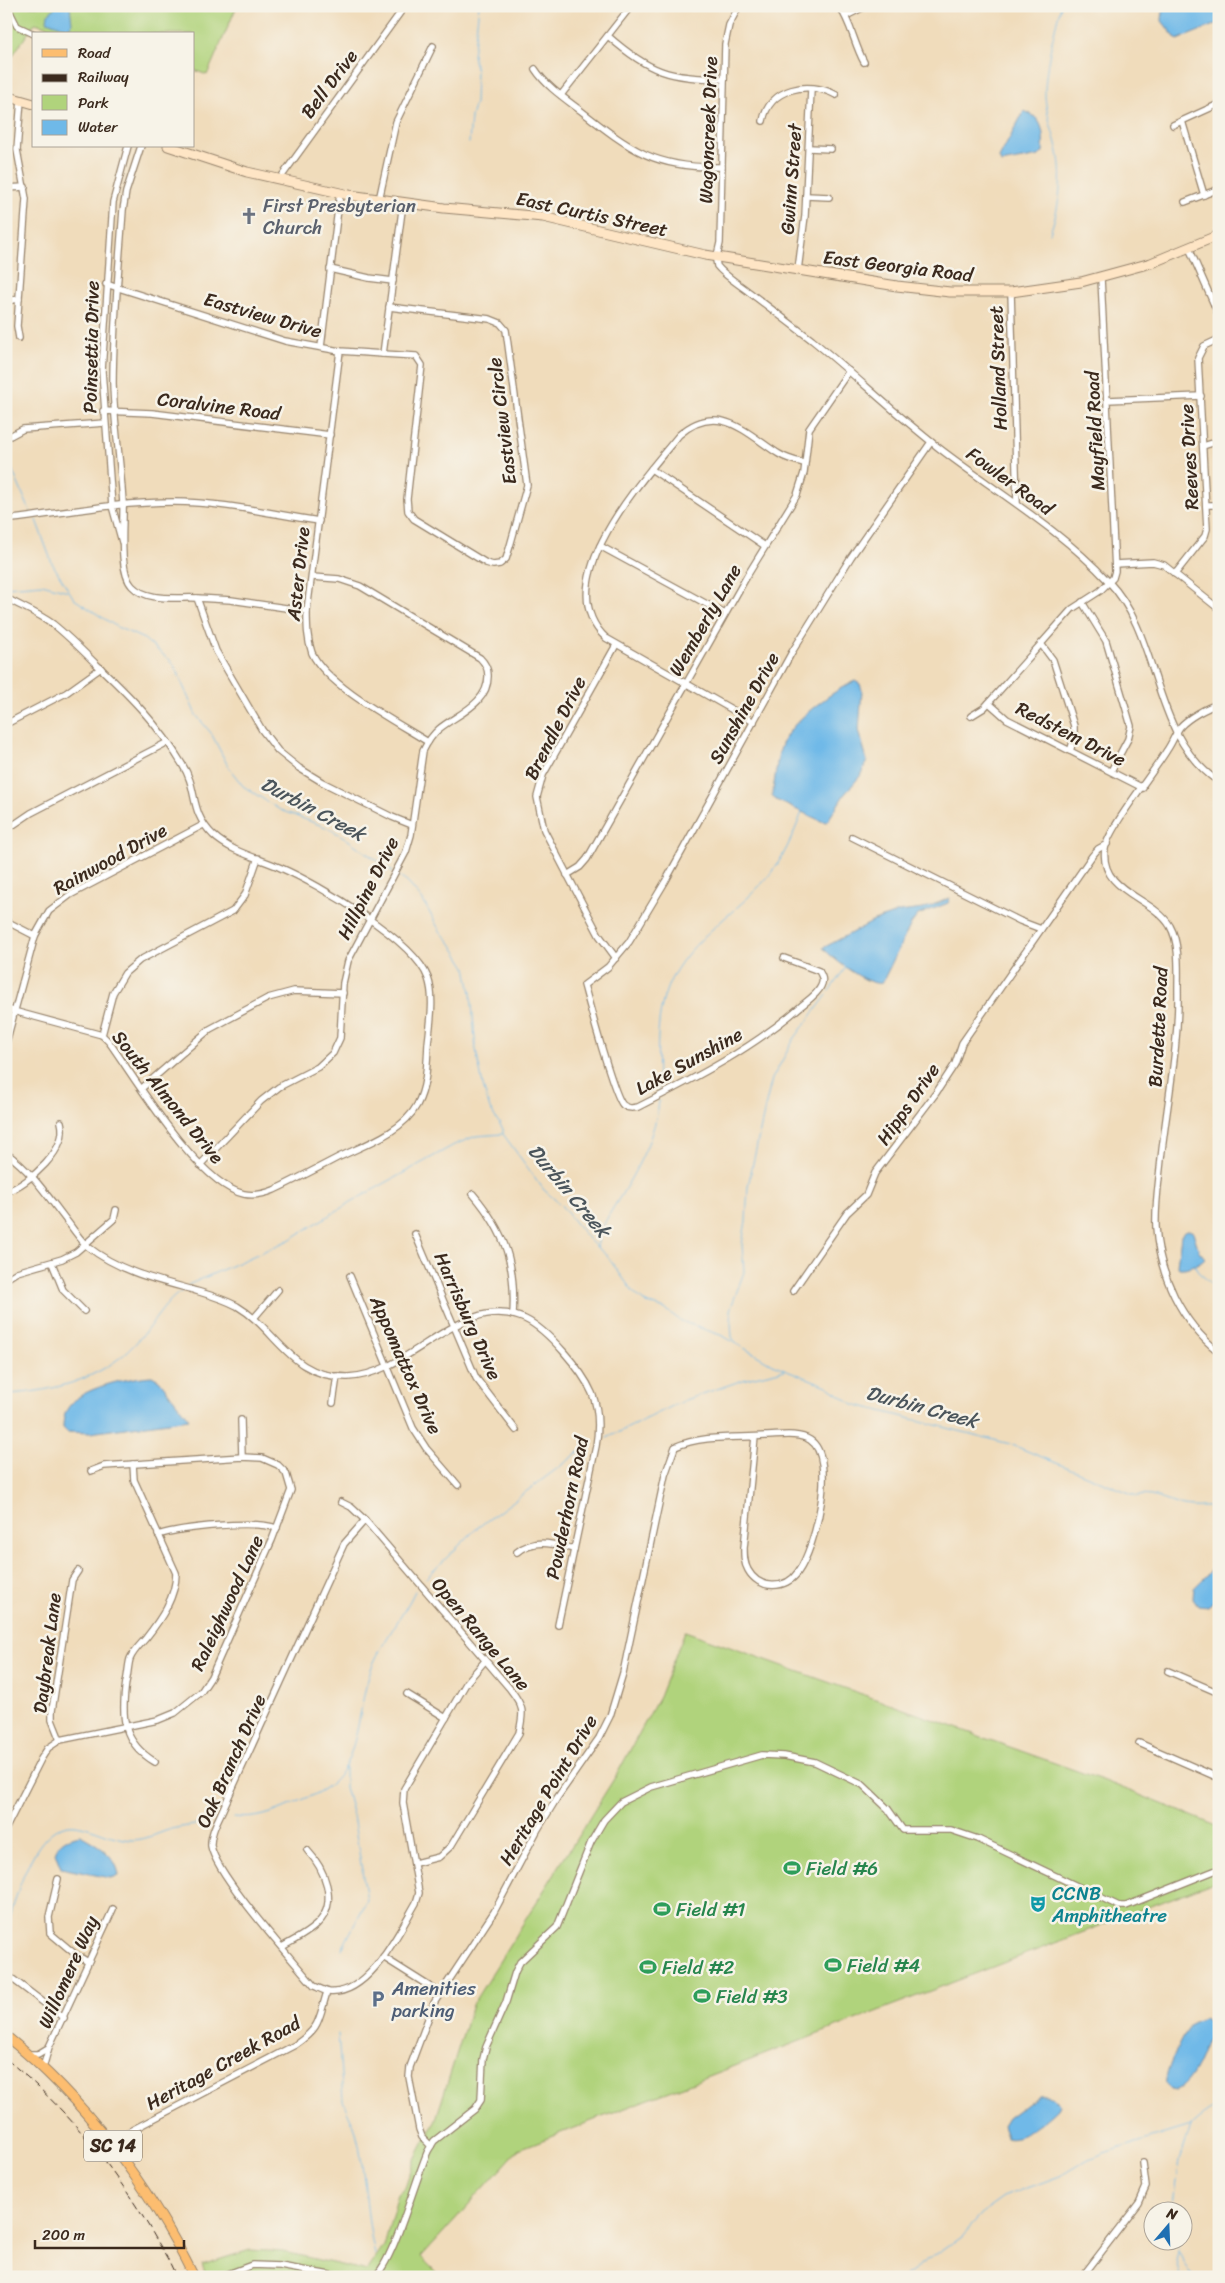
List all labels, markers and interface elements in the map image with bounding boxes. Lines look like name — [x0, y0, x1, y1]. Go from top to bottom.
legend — [32, 32, 195, 148]
text: Road — [78, 40, 111, 66]
street label: Bell Drive — [292, 42, 366, 126]
street label: Wagoncreek Drive — [689, 56, 727, 204]
text: Railway — [78, 64, 129, 90]
text: Park — [78, 90, 109, 116]
text: Water — [78, 114, 118, 140]
street label: Gwinn Street — [771, 121, 811, 235]
street label: East Curtis Street — [513, 182, 671, 246]
place label: First Presbyterian Church — [263, 189, 416, 244]
church icon: First Presbyterian Church — [239, 206, 259, 226]
street label: East Georgia Road — [821, 240, 977, 292]
street label: Poinsettia Drive — [73, 280, 109, 414]
street label: Eastview Drive — [200, 282, 326, 348]
street label: Holland Street — [979, 305, 1017, 431]
street label: Eastview Circle — [478, 355, 526, 487]
street label: Mayfield Road — [1075, 368, 1115, 492]
street label: Coralvine Road — [155, 382, 284, 430]
street label: Reeves Drive — [1170, 403, 1208, 511]
street label: Fowler Road — [959, 438, 1062, 525]
street label: Aster Drive — [277, 525, 319, 624]
street label: Wemberly Lane — [659, 557, 751, 683]
street label: Sunshine Drive — [700, 646, 789, 770]
street label: Brendle Drive — [515, 670, 595, 786]
street label: Redstem Drive — [1010, 692, 1132, 776]
water label: Durbin Creek — [254, 767, 374, 852]
street label: Rainwood Drive — [47, 814, 173, 904]
street label: Hillpine Drive — [328, 830, 408, 945]
street label: Burdette Road — [1138, 964, 1178, 1088]
street label: Lake Sunshine — [629, 1018, 749, 1104]
street label: South Almond Drive — [103, 1023, 233, 1171]
street label: Hipps Drive — [867, 1056, 949, 1152]
water label: Durbin Creek — [519, 1136, 621, 1248]
street label: Harrisburg Drive — [425, 1246, 511, 1386]
street label: Appomattox Drive — [360, 1289, 451, 1440]
water label: Durbin Creek — [862, 1375, 984, 1439]
street label: Powderhorn Road — [536, 1432, 599, 1582]
street label: Raleighwood Lane — [181, 1529, 273, 1677]
street label: Open Range Lane — [423, 1570, 539, 1699]
street label: Daybreak Lane — [23, 1591, 71, 1715]
street label: Oak Branch Drive — [187, 1688, 275, 1833]
street label: Heritage Point Drive — [490, 1708, 606, 1872]
place label: Field #6 — [806, 1852, 878, 1885]
sports icon: Field #6 — [782, 1858, 802, 1878]
place label: CCNB Amphitheatre — [1051, 1877, 1167, 1932]
place label: Field #1 — [676, 1893, 745, 1926]
theatre icon: CCNB Amphitheatre — [1028, 1894, 1048, 1914]
sports icon: Field #1 — [652, 1899, 672, 1919]
street label: Willomere Way — [28, 1910, 108, 2034]
place label: Field #4 — [847, 1949, 920, 1982]
place label: Field #2 — [662, 1951, 734, 1984]
sports icon: Field #4 — [823, 1955, 843, 1975]
sports icon: Field #2 — [638, 1957, 658, 1977]
place label: Amenities parking — [391, 1972, 476, 2027]
place label: Field #3 — [716, 1980, 788, 2013]
sports icon: Field #3 — [692, 1986, 712, 2006]
parking icon: Amenities parking — [368, 1989, 388, 2009]
street label: Heritage Creek Road — [139, 2006, 308, 2119]
road number: SC 14 — [84, 2130, 142, 2162]
north arrow — [1142, 2200, 1192, 2250]
text: N — [1162, 2200, 1181, 2228]
scale bar — [35, 2218, 184, 2250]
text: 200 m — [42, 2222, 86, 2248]

